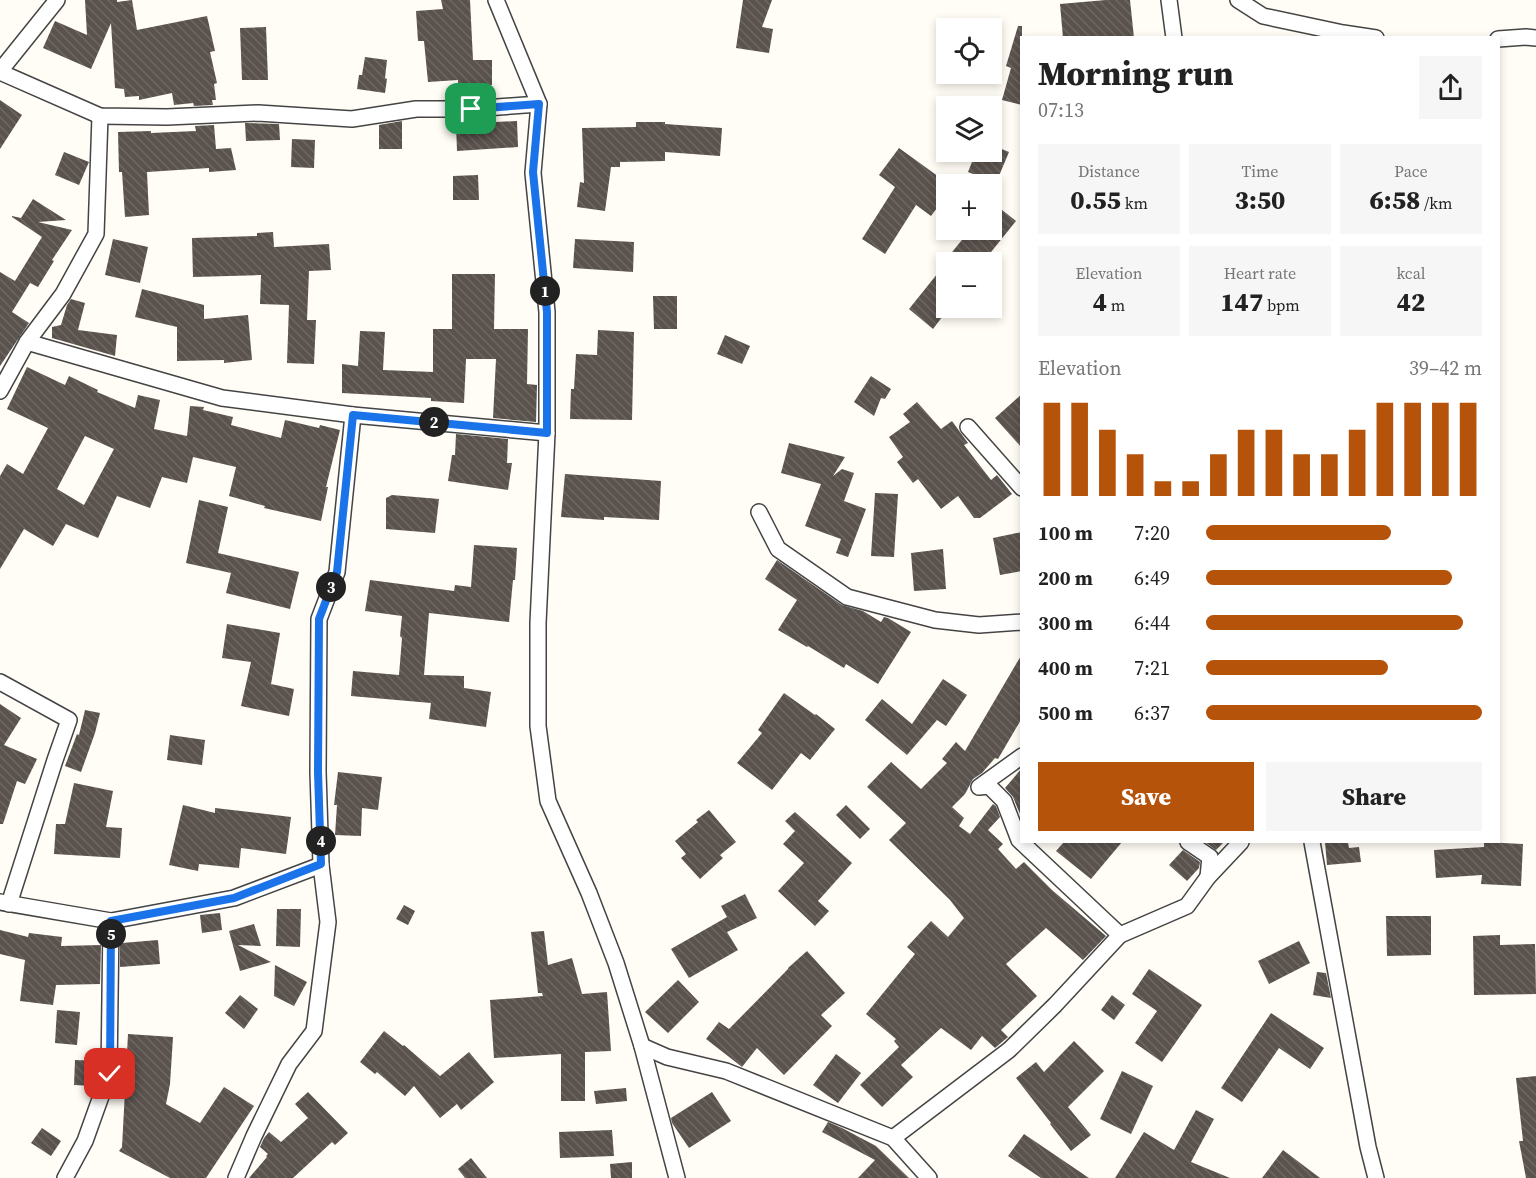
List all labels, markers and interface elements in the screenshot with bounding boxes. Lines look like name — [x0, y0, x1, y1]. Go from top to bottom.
map controls — [936, 18, 1002, 318]
button: locate — [936, 18, 1002, 84]
text: Morning run — [1038, 51, 1234, 96]
button: share — [1419, 56, 1482, 119]
pin — [445, 83, 496, 134]
icon: arrive — [454, 92, 487, 125]
button: layers — [936, 96, 1002, 162]
text: 07:13 — [1038, 96, 1084, 124]
text: Distance — [1078, 160, 1140, 182]
text: Time — [1241, 160, 1279, 182]
text: Pace — [1394, 160, 1428, 182]
button: + — [936, 174, 1002, 240]
text: 0.55 — [1070, 182, 1121, 218]
text: 3:50 — [1235, 182, 1285, 218]
text: 6:58 — [1370, 182, 1420, 218]
text: km — [1121, 192, 1148, 214]
text: /km — [1420, 192, 1452, 214]
button: − — [936, 252, 1002, 318]
text: Elevation — [1076, 262, 1142, 284]
text: Heart rate — [1224, 262, 1296, 284]
text: kcal — [1396, 262, 1426, 284]
pin: 1 — [530, 276, 560, 306]
text: 1 — [541, 280, 549, 302]
text: 4 — [1093, 284, 1107, 320]
text: 147 — [1220, 284, 1263, 320]
text: 42 — [1397, 284, 1425, 320]
text: m — [1107, 294, 1125, 316]
text: bpm — [1263, 294, 1300, 316]
text: Elevation — [1038, 354, 1122, 382]
text: 39–42 m — [1409, 354, 1482, 382]
pin: 2 — [419, 407, 449, 437]
text: 2 — [430, 411, 438, 433]
text: 100 m — [1038, 519, 1093, 547]
text: 7:20 — [1134, 519, 1170, 547]
text: 200 m — [1038, 564, 1093, 592]
text: 6:49 — [1134, 564, 1170, 592]
pin: 3 — [316, 572, 346, 602]
text: 3 — [327, 576, 335, 598]
text: 300 m — [1038, 609, 1093, 637]
text: 6:44 — [1134, 609, 1170, 637]
text: 400 m — [1038, 654, 1093, 682]
text: 7:21 — [1134, 654, 1170, 682]
text: 500 m — [1038, 699, 1093, 727]
text: 6:37 — [1134, 699, 1170, 727]
button: Save — [1038, 762, 1254, 831]
button: Share — [1266, 762, 1482, 831]
pin: 4 — [306, 826, 336, 856]
text: 4 — [317, 830, 325, 852]
pin: 5 — [96, 919, 126, 949]
text: 5 — [107, 923, 115, 945]
pin — [84, 1048, 135, 1099]
icon: check — [93, 1057, 126, 1090]

